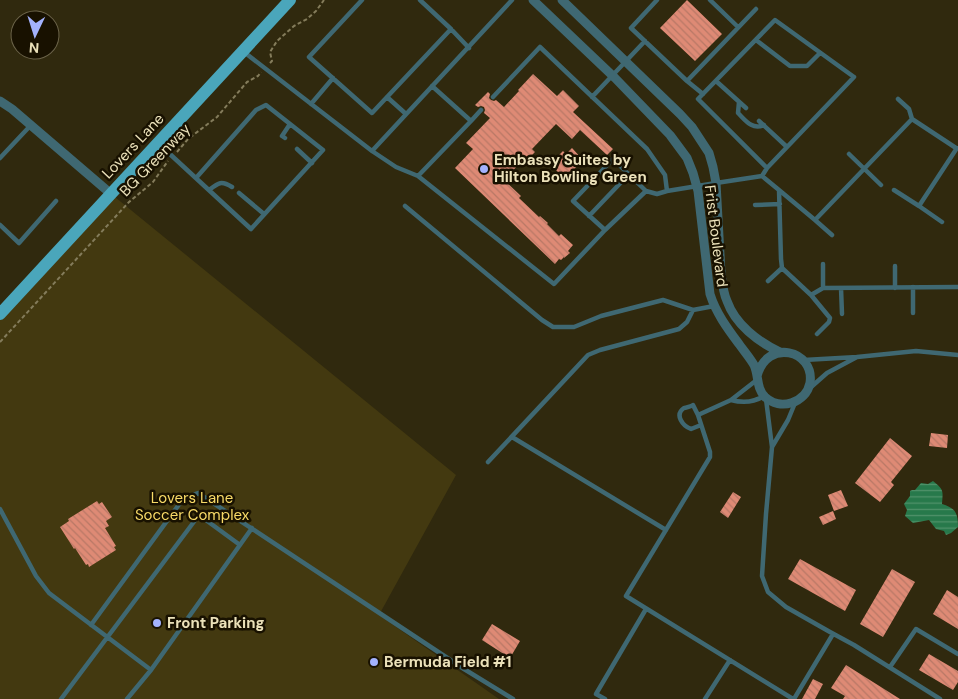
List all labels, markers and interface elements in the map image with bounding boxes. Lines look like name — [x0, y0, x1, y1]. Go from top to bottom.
north arrow — [10, 10, 60, 60]
text: N — [28, 39, 40, 57]
street label: Lovers Lane — [98, 109, 168, 183]
street label: BG Greenway — [115, 119, 195, 201]
place label: Embassy Suites by Hilton Bowling Green — [494, 150, 647, 187]
marker: Embassy Suites by Hilton Bowling Green — [478, 163, 490, 175]
street label: Frist Boulevard — [700, 184, 732, 288]
park label: Lovers Lane Soccer Complex — [135, 488, 250, 525]
place label: Front Parking — [167, 613, 264, 633]
marker: Front Parking — [151, 617, 163, 629]
place label: Bermuda Field #1 — [384, 652, 511, 672]
marker: Bermuda Field #1 — [368, 656, 380, 668]

